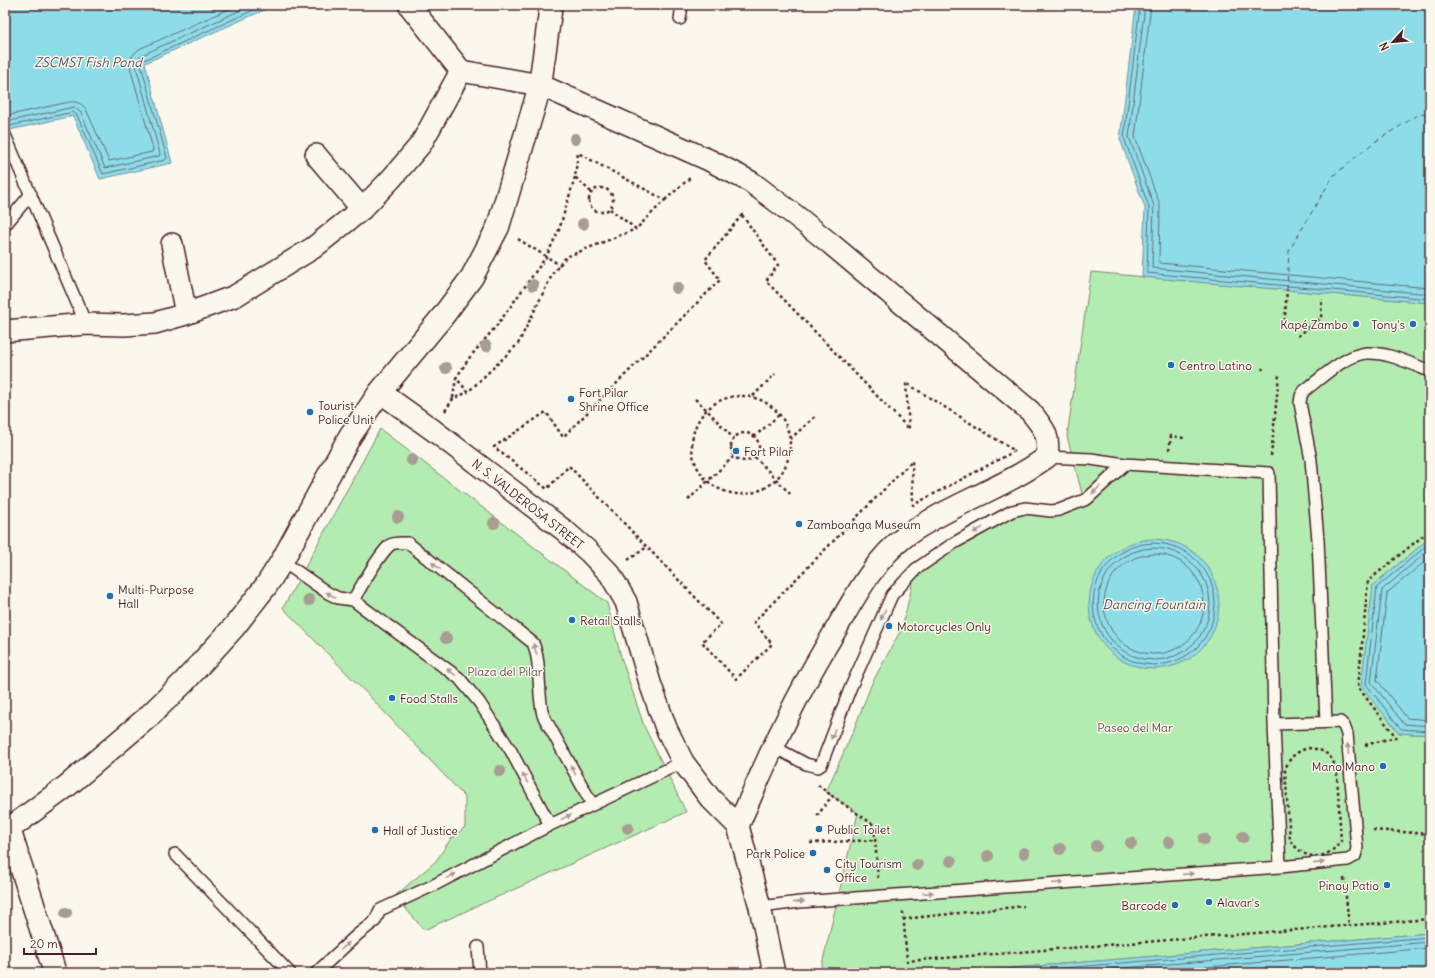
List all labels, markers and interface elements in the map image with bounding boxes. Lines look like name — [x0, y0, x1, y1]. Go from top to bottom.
north arrow — [1373, 22, 1413, 62]
text: N — [1376, 40, 1392, 53]
water label: ZSCMST Fish Pond — [34, 54, 144, 71]
place label: Kapé Zambo — [1280, 317, 1348, 332]
place label: Tony's — [1371, 317, 1405, 332]
marker: Kapé Zambo — [1351, 319, 1361, 329]
marker: Tony's — [1408, 319, 1418, 329]
place label: Centro Latino — [1179, 358, 1252, 373]
marker: Centro Latino — [1166, 360, 1176, 370]
place label: Fort Pilar Shrine Office — [579, 385, 649, 414]
marker: Fort Pilar Shrine Office — [566, 394, 576, 404]
place label: Tourist Police Unit — [318, 398, 374, 427]
marker: Tourist Police Unit — [305, 407, 315, 417]
place label: Fort Pilar — [744, 444, 793, 459]
marker: Fort Pilar — [731, 446, 741, 456]
street label: N. S. VALDEROSA STREET — [469, 456, 587, 552]
one-way arrow — [1092, 485, 1101, 494]
place label: Zamboanga Museum — [807, 517, 921, 532]
marker: Zamboanga Museum — [794, 519, 804, 529]
one-way arrow — [972, 526, 983, 533]
one-way arrow — [431, 562, 442, 570]
place label: Multi-Purpose Hall — [118, 582, 194, 611]
marker: Multi-Purpose Hall — [105, 591, 115, 601]
one-way arrow — [325, 591, 337, 598]
water label: Dancing Fountain — [1103, 596, 1206, 613]
one-way arrow — [880, 609, 886, 620]
place label: Retail Stalls — [580, 613, 641, 628]
marker: Retail Stalls — [567, 615, 577, 625]
place label: Motorcycles Only — [897, 619, 991, 634]
marker: Motorcycles Only — [884, 621, 894, 631]
one-way arrow — [532, 642, 538, 654]
park label: Plaza del Pilar — [467, 664, 543, 679]
one-way arrow — [446, 668, 456, 676]
place label: Food Stalls — [400, 691, 458, 706]
marker: Food Stalls — [387, 693, 397, 703]
park label: Paseo del Mar — [1097, 720, 1173, 735]
one-way arrow — [830, 729, 836, 741]
one-way arrow — [1345, 743, 1352, 755]
place label: Mano Mano — [1312, 759, 1375, 774]
marker: Mano Mano — [1378, 761, 1388, 771]
one-way arrow — [570, 764, 577, 776]
one-way arrow — [522, 772, 528, 784]
one-way arrow — [560, 814, 572, 820]
place label: Public Toilet — [827, 822, 890, 837]
place label: Hall of Justice — [383, 823, 458, 838]
marker: Public Toilet — [814, 824, 824, 834]
marker: Hall of Justice — [370, 825, 380, 835]
place label: Park Police — [746, 846, 805, 861]
marker: Park Police — [808, 848, 818, 858]
place label: City Tourism Office — [835, 856, 903, 885]
one-way arrow — [1313, 859, 1325, 866]
marker: City Tourism Office — [822, 865, 832, 875]
one-way arrow — [1182, 870, 1194, 877]
one-way arrow — [445, 873, 456, 880]
place label: Pinoy Patio — [1318, 878, 1379, 893]
one-way arrow — [1052, 880, 1064, 887]
marker: Pinoy Patio — [1382, 880, 1392, 890]
one-way arrow — [922, 889, 934, 896]
place label: Alavar's — [1217, 895, 1260, 910]
marker: Alavar's — [1204, 897, 1214, 907]
place label: Barcode — [1121, 898, 1167, 913]
one-way arrow — [793, 899, 805, 905]
marker: Barcode — [1170, 900, 1180, 910]
scale bar — [24, 930, 96, 956]
text: 20 m — [30, 936, 58, 951]
one-way arrow — [340, 941, 350, 951]

